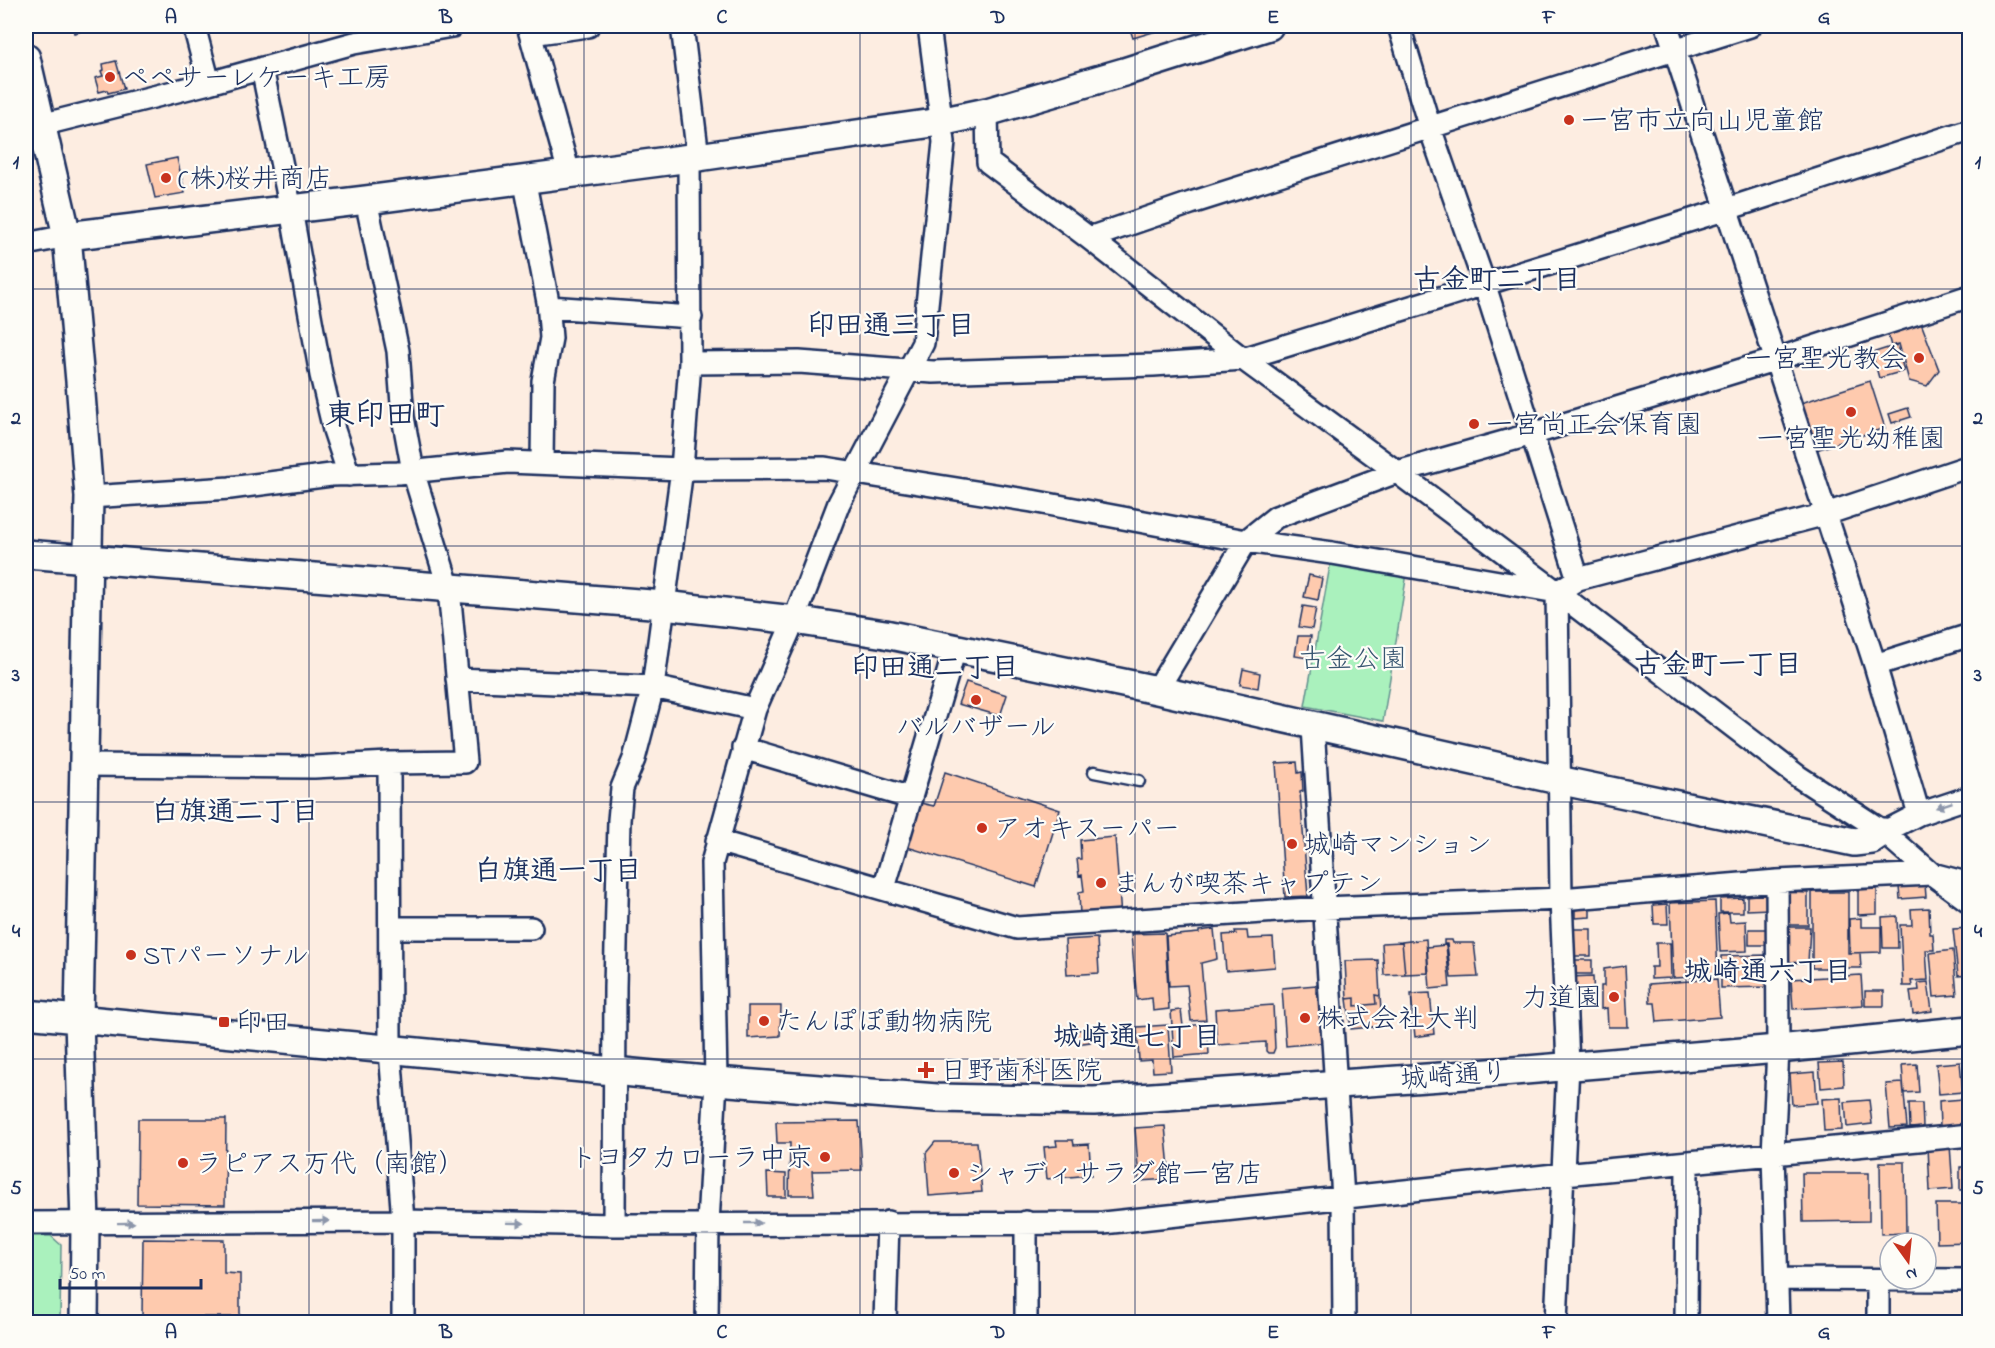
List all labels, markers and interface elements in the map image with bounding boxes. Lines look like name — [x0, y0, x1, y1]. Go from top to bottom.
text: A — [165, 4, 177, 33]
text: B — [438, 4, 453, 33]
text: C — [717, 4, 728, 33]
text: D — [990, 4, 1005, 33]
text: E — [1267, 4, 1279, 33]
text: F — [1542, 4, 1556, 33]
text: G — [1818, 4, 1831, 33]
place label: ペペサーレケーキ工房 — [122, 60, 391, 99]
marker: ペペサーレケーキ工房 — [103, 70, 117, 84]
place label: 一宮市立向山児童館 — [1581, 103, 1824, 142]
marker: 一宮市立向山児童館 — [1562, 113, 1576, 127]
text: 1 — [13, 149, 20, 178]
text: 1 — [1975, 149, 1982, 178]
place label: (株)桜井商店 — [178, 161, 332, 200]
marker: (株)桜井商店 — [159, 171, 173, 185]
district label: 古金町二丁目 — [1413, 261, 1581, 302]
district label: 印田通三丁目 — [807, 307, 975, 348]
place label: 一宮聖光教会 — [1745, 341, 1907, 380]
marker: 一宮聖光教会 — [1912, 351, 1926, 365]
district label: 東印田町 — [325, 395, 445, 439]
text: 2 — [10, 405, 21, 434]
marker: 一宮聖光幼稚園 — [1844, 405, 1858, 419]
text: 2 — [1972, 405, 1983, 434]
place label: 一宮尚正会保育園 — [1486, 407, 1702, 446]
marker: 一宮尚正会保育園 — [1467, 417, 1481, 431]
place label: 一宮聖光幼稚園 — [1757, 421, 1946, 460]
park label: 古金公園 — [1299, 641, 1407, 680]
district label: 古金町一丁目 — [1634, 646, 1802, 687]
district label: 印田通二丁目 — [851, 649, 1019, 690]
text: 3 — [11, 662, 20, 691]
text: 3 — [1973, 662, 1982, 691]
marker: バルバザール — [969, 693, 983, 707]
place label: バルバザール — [896, 709, 1056, 748]
district label: 白旗通二丁目 — [151, 793, 319, 834]
one-way arrow — [1935, 801, 1953, 810]
place label: アオキスーパー — [994, 811, 1180, 850]
marker: アオキスーパー — [975, 821, 989, 835]
place label: 城崎マンション — [1304, 827, 1492, 866]
marker: 城崎マンション — [1285, 837, 1299, 851]
district label: 白旗通一丁目 — [474, 852, 642, 893]
place label: まんが喫茶キャプテン — [1113, 866, 1383, 905]
marker: まんが喫茶キャプテン — [1094, 876, 1108, 890]
text: 4 — [12, 918, 21, 947]
text: 4 — [1974, 918, 1983, 947]
place label: STパーソナル — [143, 938, 309, 977]
marker: STパーソナル — [124, 948, 138, 962]
district label: 城崎通六丁目 — [1684, 953, 1852, 994]
place label: 力道園 — [1521, 980, 1602, 1019]
marker: 力道園 — [1607, 990, 1621, 1004]
place label: 株式会社大判 — [1317, 1001, 1479, 1040]
place label: たんぽぽ動物病院 — [776, 1004, 992, 1043]
place label: 印田 — [236, 1005, 290, 1044]
marker: 株式会社大判 — [1298, 1011, 1312, 1025]
marker: たんぽぽ動物病院 — [757, 1014, 771, 1028]
marker: 印田 — [217, 1015, 231, 1029]
district label: 城崎通七丁目 — [1053, 1018, 1221, 1059]
place label: 日野歯科医院 — [940, 1053, 1102, 1092]
street label: 城崎通り — [1399, 1054, 1509, 1101]
marker: 日野歯科医院 — [917, 1061, 935, 1079]
place label: トヨタカローラ中京 — [570, 1140, 813, 1179]
place label: ラピアス万代（南館） — [195, 1146, 465, 1185]
marker: トヨタカローラ中京 — [818, 1150, 832, 1164]
marker: ラピアス万代（南館） — [176, 1156, 190, 1170]
place label: シャディサラダ館一宮店 — [966, 1156, 1263, 1195]
marker: シャディサラダ館一宮店 — [947, 1166, 961, 1180]
text: 5 — [10, 1175, 22, 1204]
text: 5 — [1972, 1175, 1984, 1204]
one-way arrow — [311, 1217, 330, 1226]
one-way arrow — [506, 1218, 525, 1228]
one-way arrow — [743, 1218, 762, 1228]
one-way arrow — [116, 1219, 135, 1228]
north arrow — [1878, 1231, 1938, 1291]
scale bar — [60, 1252, 201, 1290]
text: N — [1903, 1261, 1920, 1287]
text: 50 m — [69, 1262, 106, 1288]
text: A — [165, 1319, 177, 1348]
text: B — [438, 1319, 453, 1348]
text: C — [717, 1319, 728, 1348]
text: D — [990, 1319, 1005, 1348]
text: E — [1267, 1319, 1279, 1348]
text: F — [1542, 1319, 1556, 1348]
text: G — [1818, 1319, 1831, 1348]

